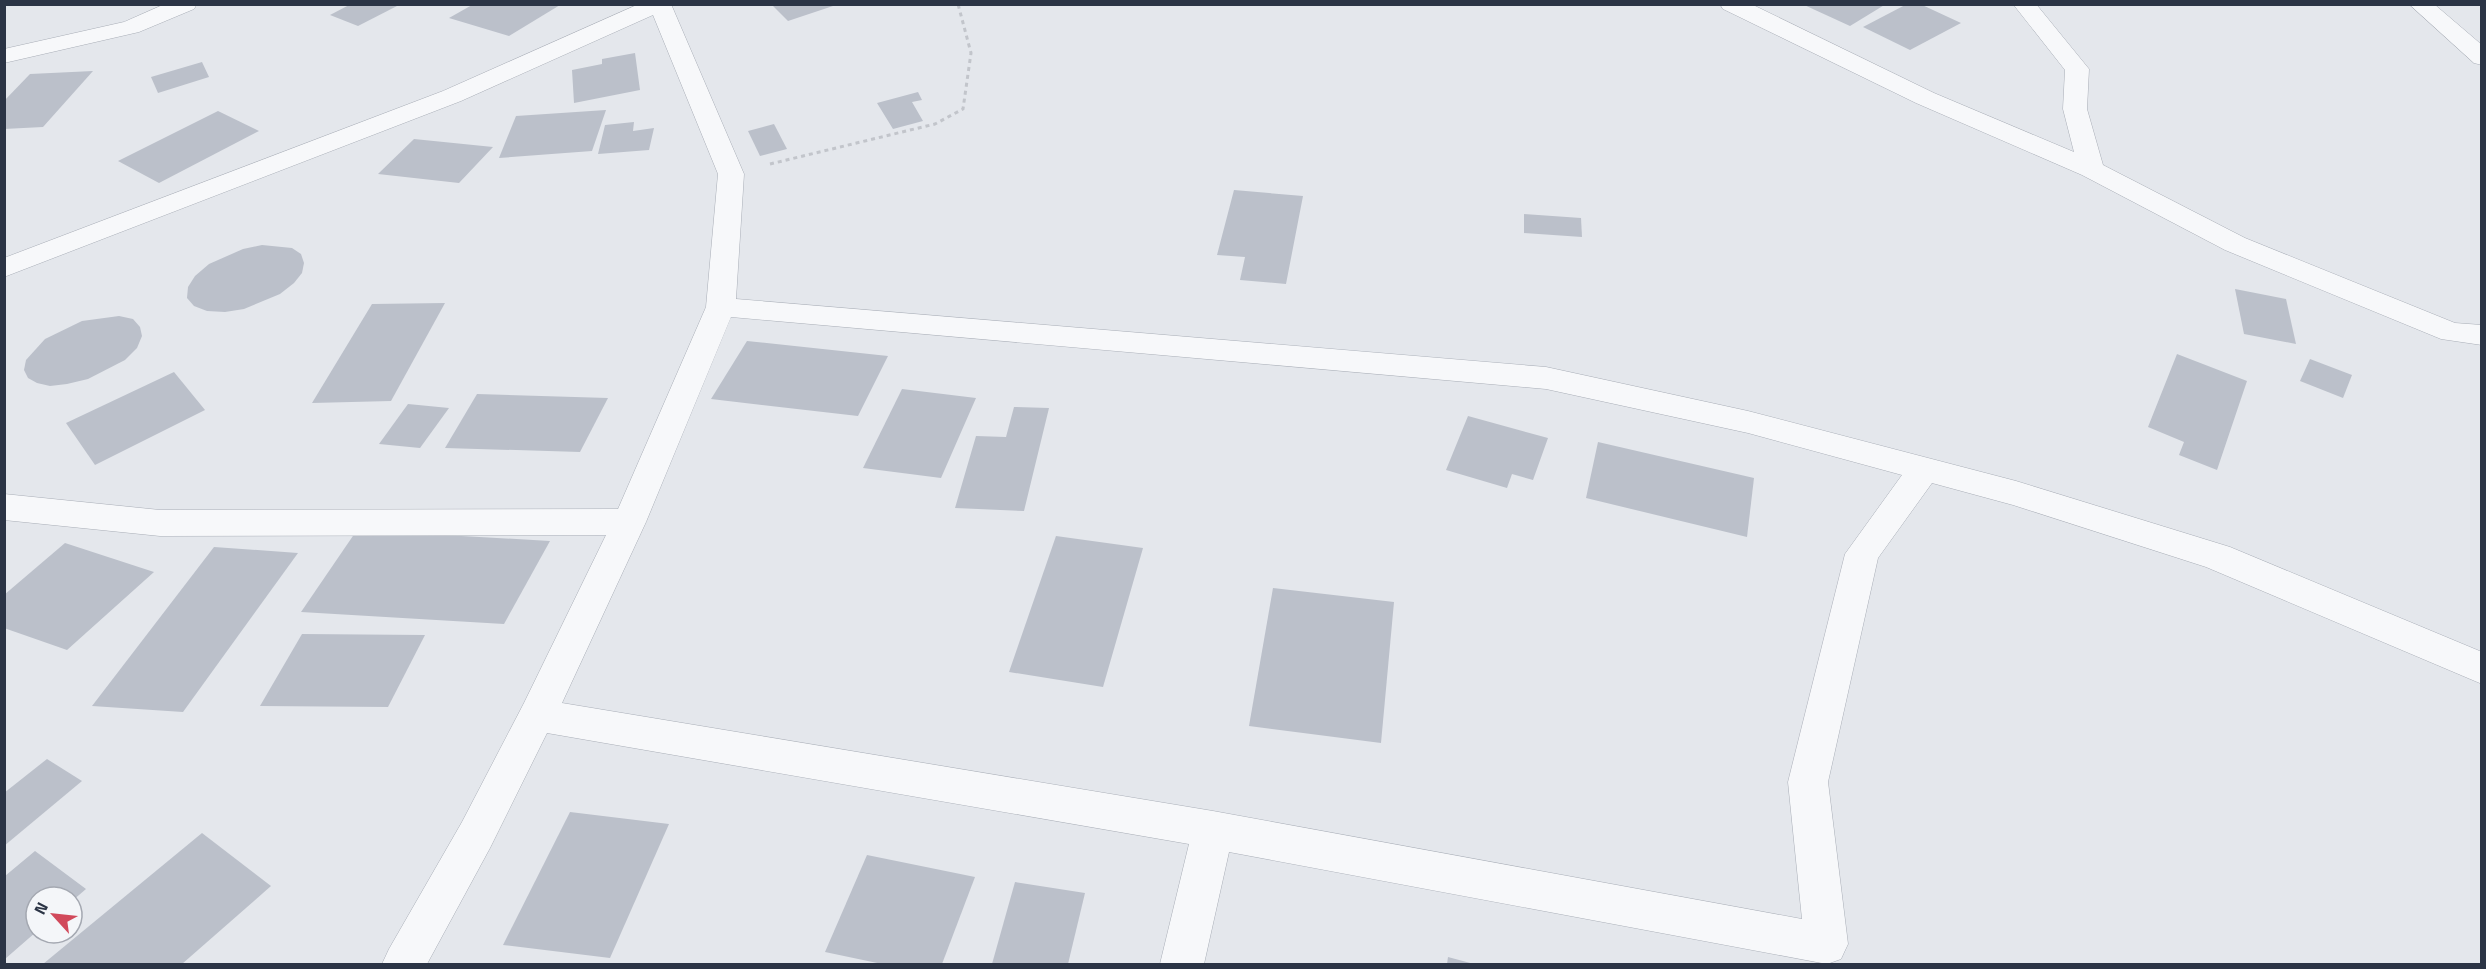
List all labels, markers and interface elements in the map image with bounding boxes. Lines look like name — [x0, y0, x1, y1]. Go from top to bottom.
north arrow — [24, 885, 84, 945]
text: N — [27, 898, 54, 919]

